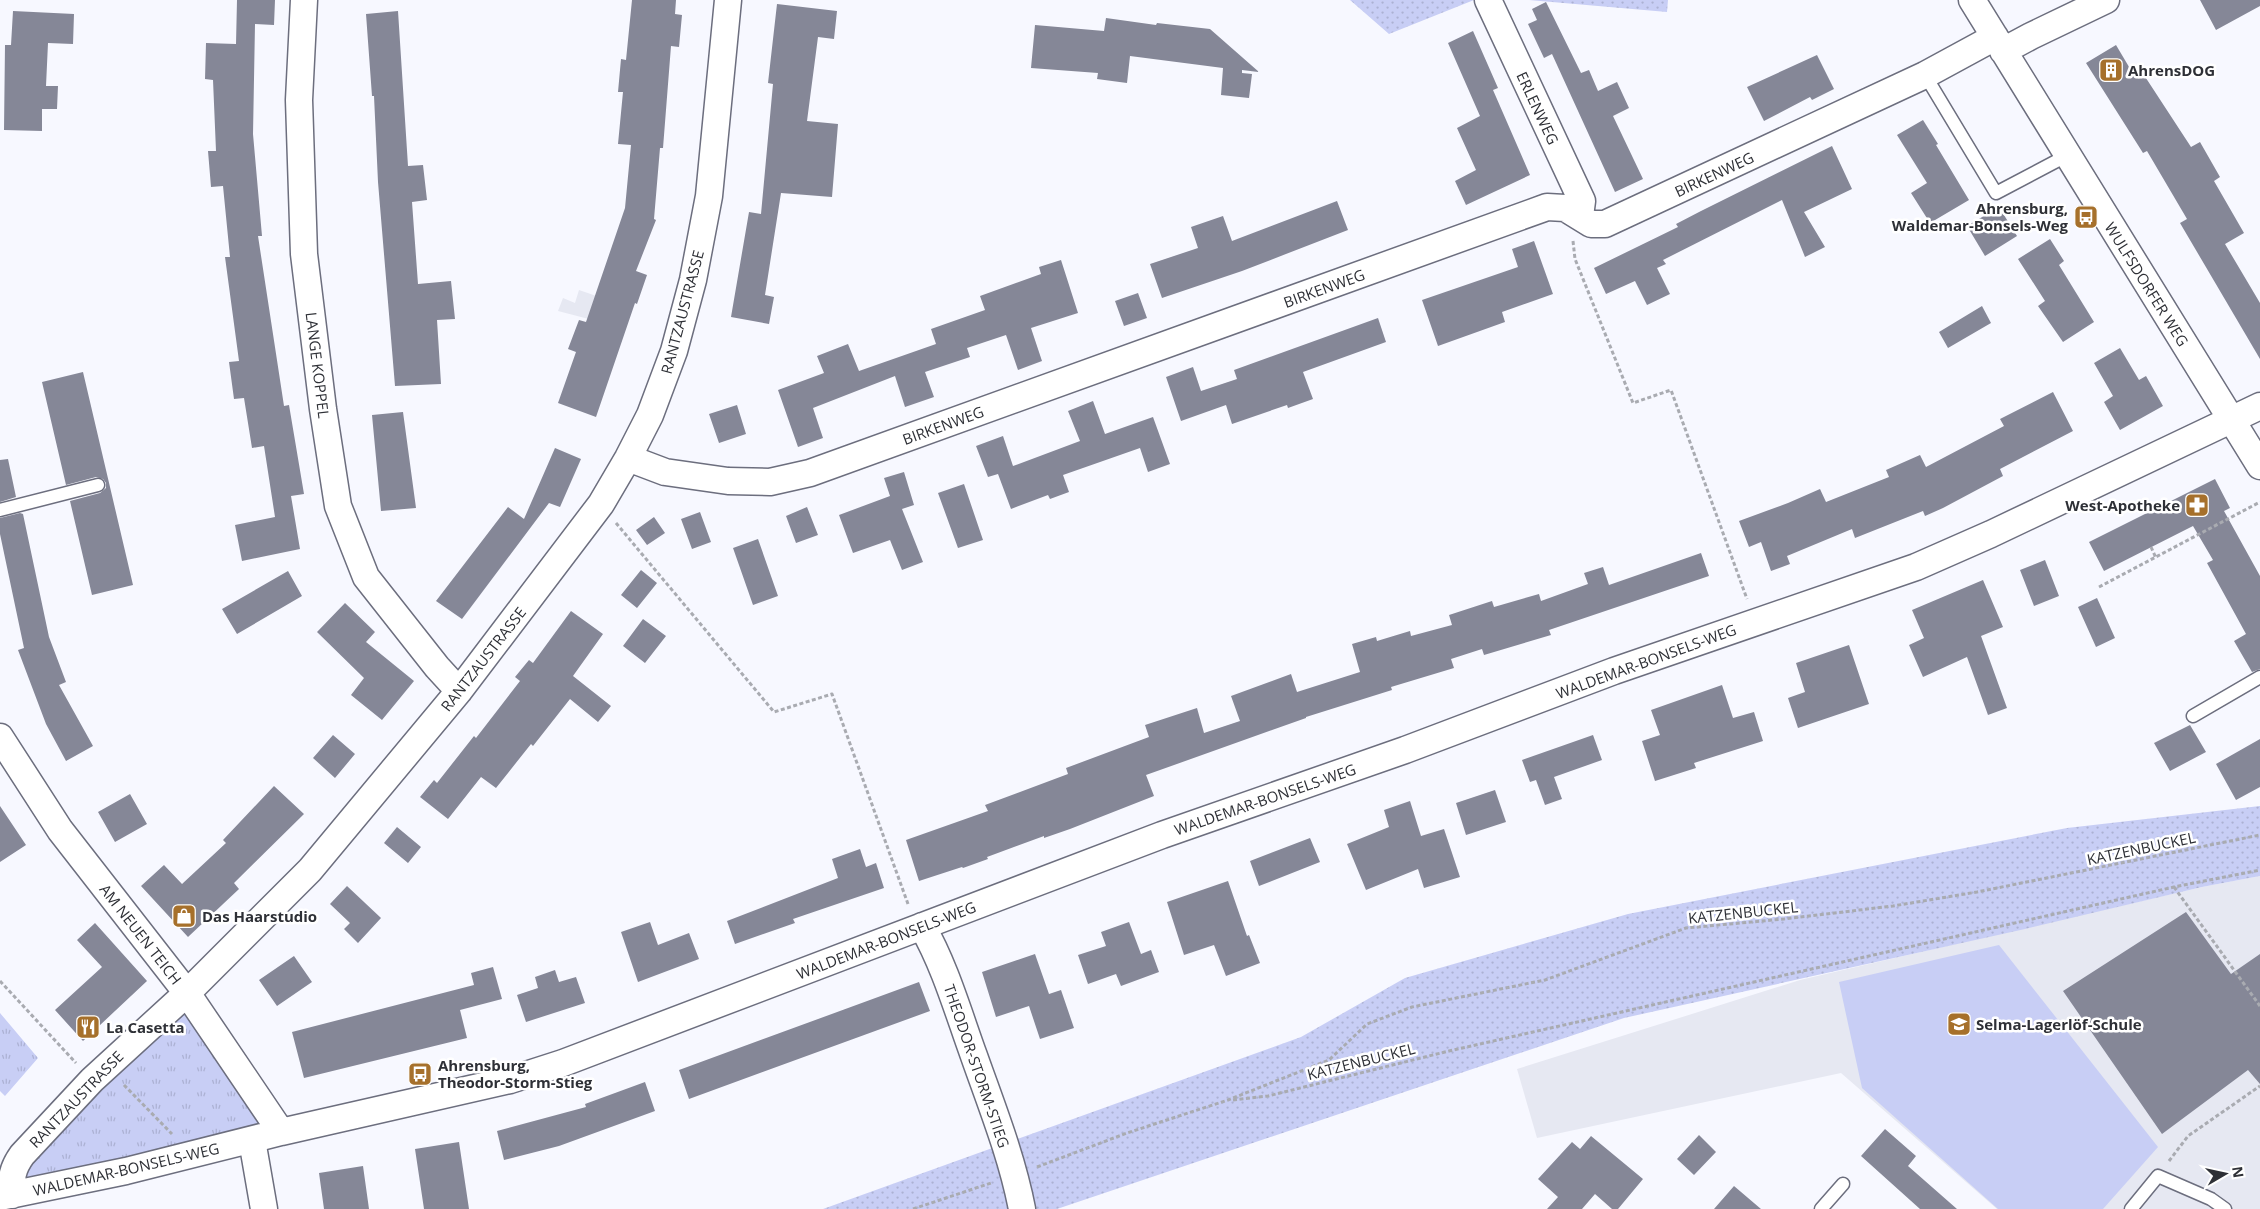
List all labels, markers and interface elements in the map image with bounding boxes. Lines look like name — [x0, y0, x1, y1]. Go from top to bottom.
building icon: AhrensDOG — [2098, 57, 2124, 83]
place label: AhrensDOG — [2128, 60, 2215, 80]
street label: ERLENWEG — [1512, 68, 1564, 148]
street label: BIRKENWEG — [1671, 147, 1757, 201]
place label: Ahrensburg, Waldemar-Bonsels-Weg — [1892, 198, 2069, 235]
bus stop icon: Ahrensburg, Waldemar-Bonsels-Weg — [2073, 204, 2099, 230]
street label: WULFSDORFER WEG — [2101, 218, 2193, 350]
street label: RANTZAUSTRASSE — [656, 248, 708, 376]
street label: BIRKENWEG — [1281, 264, 1367, 312]
street label: LANGE KOPPEL — [302, 311, 334, 419]
street label: BIRKENWEG — [900, 401, 986, 449]
pharmacy icon: West-Apotheke — [2184, 492, 2210, 518]
place label: West-Apotheke — [2065, 495, 2180, 515]
street label: RANTZAUSTRASSE — [436, 603, 530, 715]
street label: WALDEMAR-BONSELS-WEG — [1553, 619, 1739, 703]
street label: WALDEMAR-BONSELS-WEG — [1172, 759, 1358, 839]
street label: KATZENBUCKEL — [2085, 827, 2197, 869]
street label: AM NEUEN TEICH — [95, 880, 187, 988]
street label: KATZENBUCKEL — [1687, 896, 1799, 928]
street label: WALDEMAR-BONSELS-WEG — [793, 897, 979, 983]
shop icon: Das Haarstudio — [171, 903, 197, 929]
place label: Das Haarstudio — [202, 906, 317, 926]
street label: THEODOR-STORM-STIEG — [940, 982, 1014, 1150]
school or university icon: Selma-Lagerlöf-Schule — [1946, 1011, 1972, 1037]
restaurant icon: La Casetta — [75, 1014, 101, 1040]
place label: Selma-Lagerlöf-Schule — [1976, 1014, 2142, 1034]
place label: La Casetta — [106, 1017, 184, 1037]
street label: KATZENBUCKEL — [1305, 1038, 1417, 1084]
street label: RANTZAUSTRASSE — [25, 1046, 127, 1152]
place label: Ahrensburg, Theodor-Storm-Stieg — [438, 1055, 593, 1092]
bus stop icon: Ahrensburg, Theodor-Storm-Stieg — [407, 1061, 433, 1087]
street label: WALDEMAR-BONSELS-WEG — [31, 1138, 221, 1200]
north arrow — [2200, 1149, 2250, 1199]
text: N — [2228, 1165, 2249, 1179]

